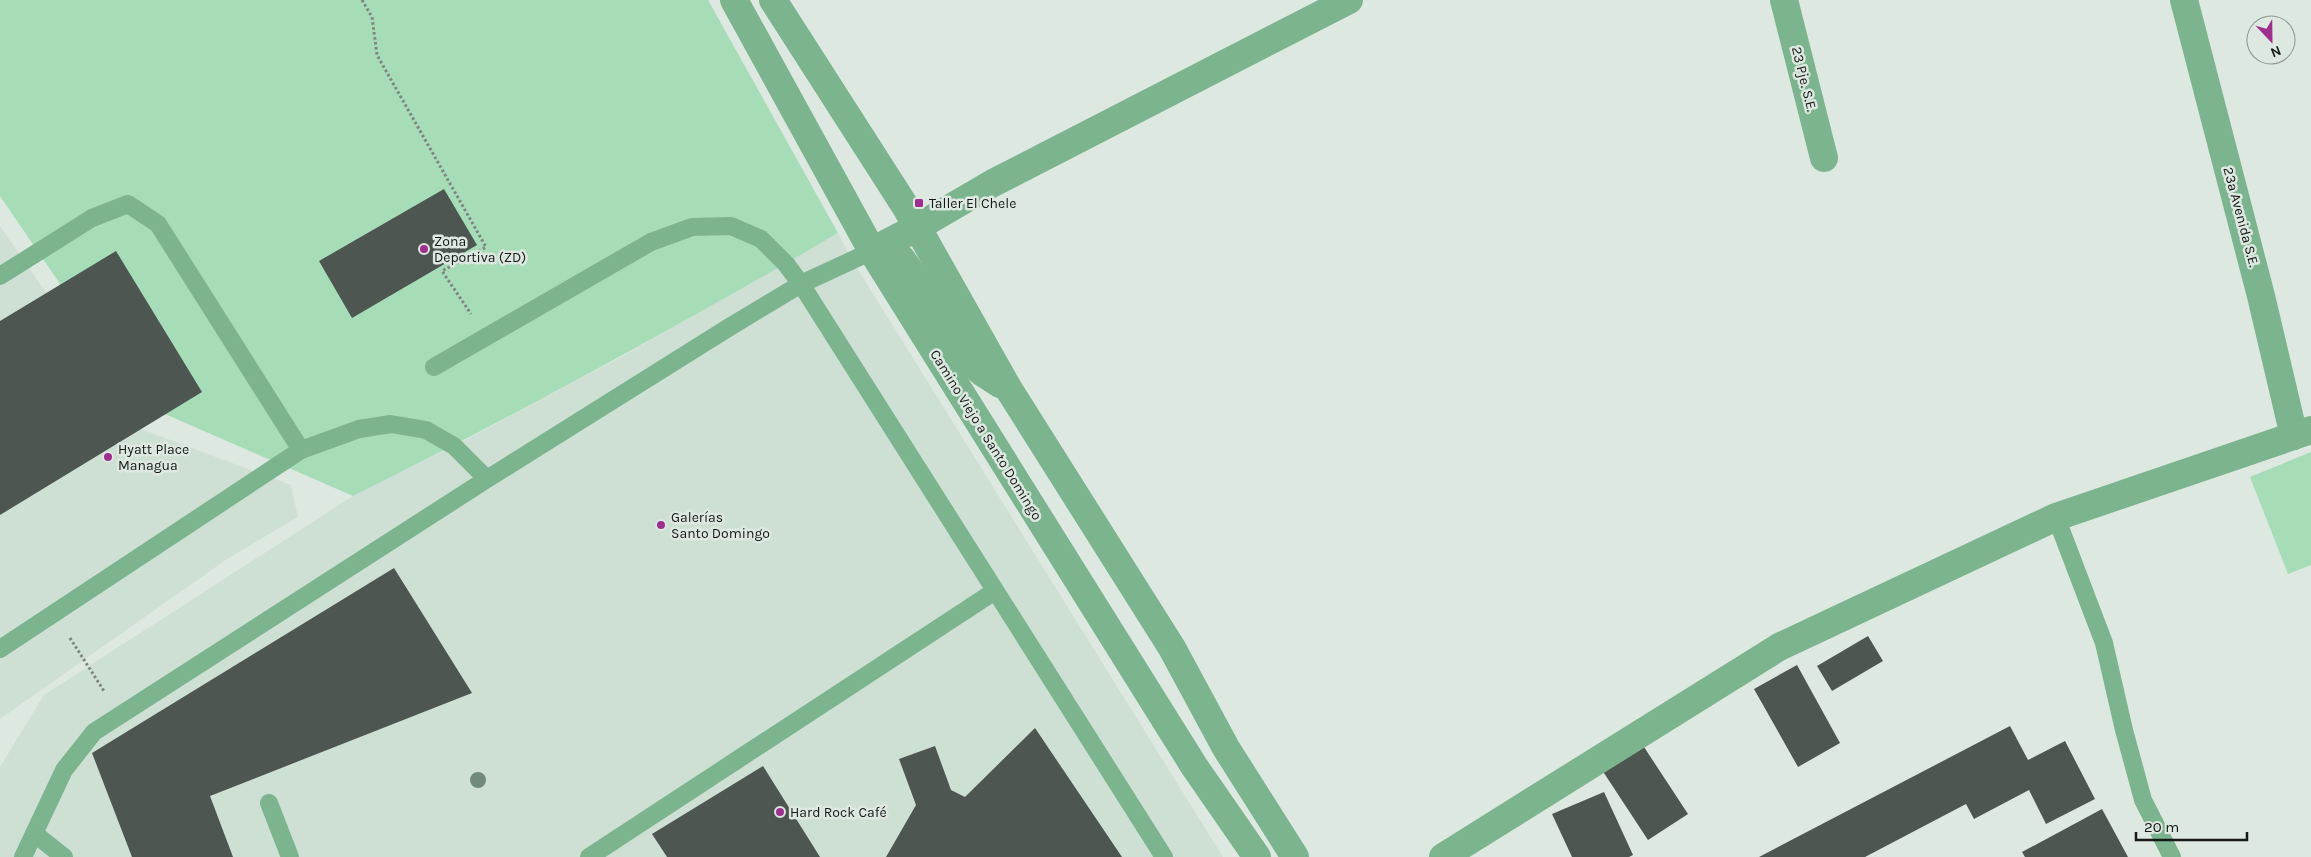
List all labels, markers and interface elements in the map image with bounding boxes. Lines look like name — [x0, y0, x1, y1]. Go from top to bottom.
north arrow — [2246, 15, 2296, 65]
text: N — [2268, 42, 2284, 61]
street label: 23 Pje. S.E. — [1788, 45, 1820, 114]
street label: 23a Avenida S.E. — [2220, 165, 2263, 269]
place label: Taller El Chele — [929, 195, 1016, 212]
marker: Taller El Chele — [913, 197, 925, 209]
place label: Zona Deportiva (ZD) — [434, 233, 526, 266]
marker: Zona Deportiva (ZD) — [418, 243, 430, 255]
street label: Camino Viejo a Santo Domingo — [926, 347, 1046, 523]
place label: Hyatt Place Managua — [118, 441, 189, 474]
marker: Hyatt Place Managua — [102, 451, 114, 463]
place label: Galerías Santo Domingo — [671, 509, 770, 542]
marker: Galerías Santo Domingo — [655, 519, 667, 531]
place label: Hard Rock Café — [790, 804, 887, 821]
marker: Hard Rock Café — [774, 806, 786, 818]
scale bar — [2136, 810, 2247, 842]
text: 20 m — [2144, 818, 2179, 836]

